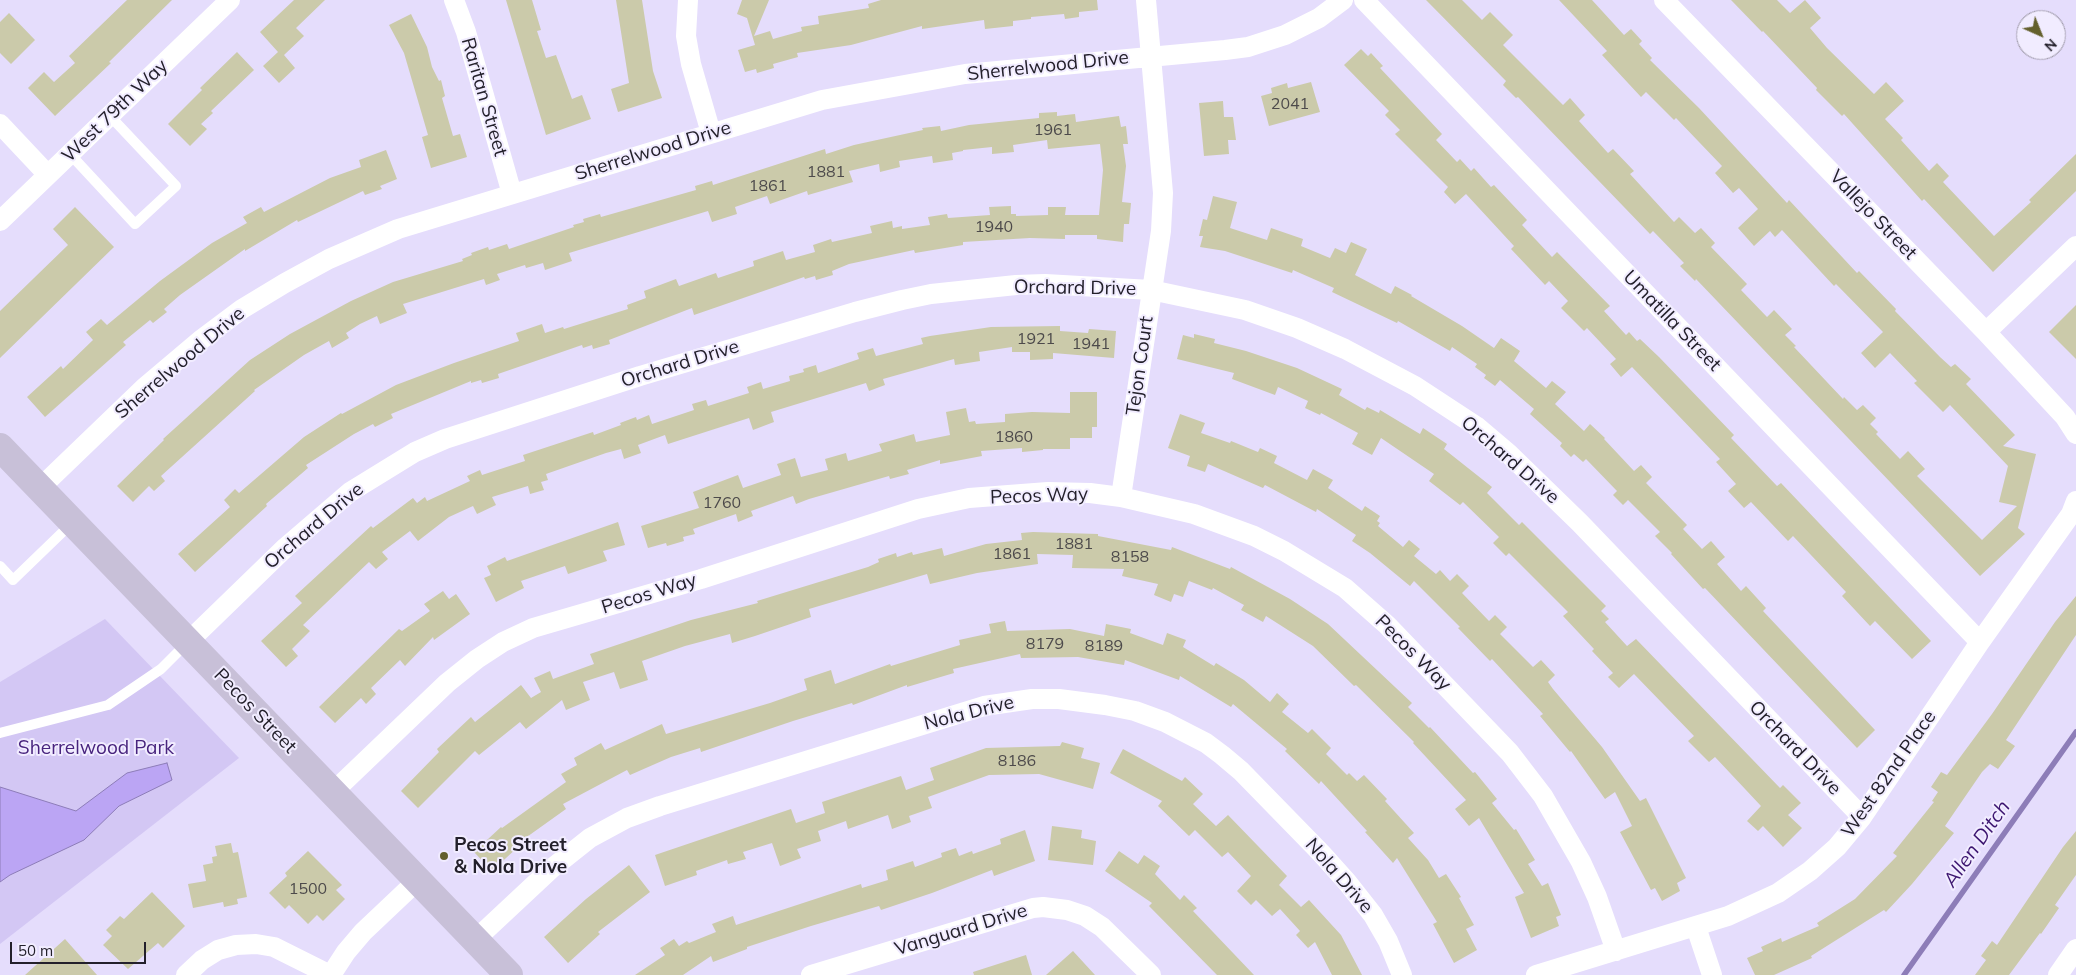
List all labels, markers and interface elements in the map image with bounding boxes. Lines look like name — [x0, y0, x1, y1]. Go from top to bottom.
north arrow — [2016, 10, 2066, 60]
street label: Raritan Street — [456, 35, 512, 159]
text: N — [2041, 35, 2061, 55]
street label: Sherrelwood Drive — [966, 46, 1130, 86]
street label: West 79th Way — [57, 55, 173, 167]
house number: 2041 — [1271, 94, 1309, 114]
street label: Sherrelwood Drive — [572, 116, 734, 186]
house number: 1961 — [1034, 120, 1072, 140]
house number: 1881 — [807, 162, 845, 182]
street label: Vallejo Street — [1825, 165, 1921, 265]
house number: 1861 — [749, 176, 787, 196]
house number: 1940 — [975, 217, 1013, 237]
street label: Umatilla Street — [1618, 266, 1726, 376]
street label: Orchard Drive — [1014, 276, 1136, 300]
street label: Sherrelwood Drive — [111, 302, 249, 424]
street label: Tejon Court — [1122, 315, 1158, 417]
house number: 1921 — [1017, 329, 1055, 349]
house number: 1941 — [1072, 334, 1110, 354]
street label: Orchard Drive — [618, 335, 742, 393]
street label: Orchard Drive — [1456, 411, 1564, 509]
house number: 1860 — [995, 427, 1033, 447]
street label: Orchard Drive — [260, 478, 368, 574]
street label: Pecos Way — [990, 483, 1088, 509]
house number: 1760 — [703, 493, 741, 513]
house number: 1881 — [1055, 534, 1093, 554]
house number: 1861 — [993, 544, 1031, 564]
house number: 8158 — [1111, 547, 1149, 567]
street label: Pecos Way — [599, 569, 699, 619]
street label: Pecos Way — [1370, 610, 1456, 696]
house number: 8179 — [1026, 634, 1064, 654]
house number: 8189 — [1085, 636, 1123, 656]
street label: Pecos Street — [209, 664, 301, 758]
street label: Nola Drive — [922, 691, 1016, 735]
street label: Orchard Drive — [1744, 696, 1846, 800]
street label: West 82nd Place — [1837, 706, 1941, 842]
park label: Sherrelwood Park — [18, 737, 174, 759]
house number: 8186 — [998, 751, 1036, 771]
water label: Allen Ditch — [1938, 796, 2016, 892]
place label: Pecos Street & Nola Drive — [454, 834, 567, 878]
street label: Nola Drive — [1300, 834, 1378, 918]
marker: Pecos Street & Nola Drive — [438, 850, 450, 862]
house number: 1500 — [289, 879, 327, 899]
street label: Vanguard Drive — [892, 899, 1030, 961]
scale bar — [12, 932, 149, 964]
text: 50 m — [18, 941, 53, 960]

